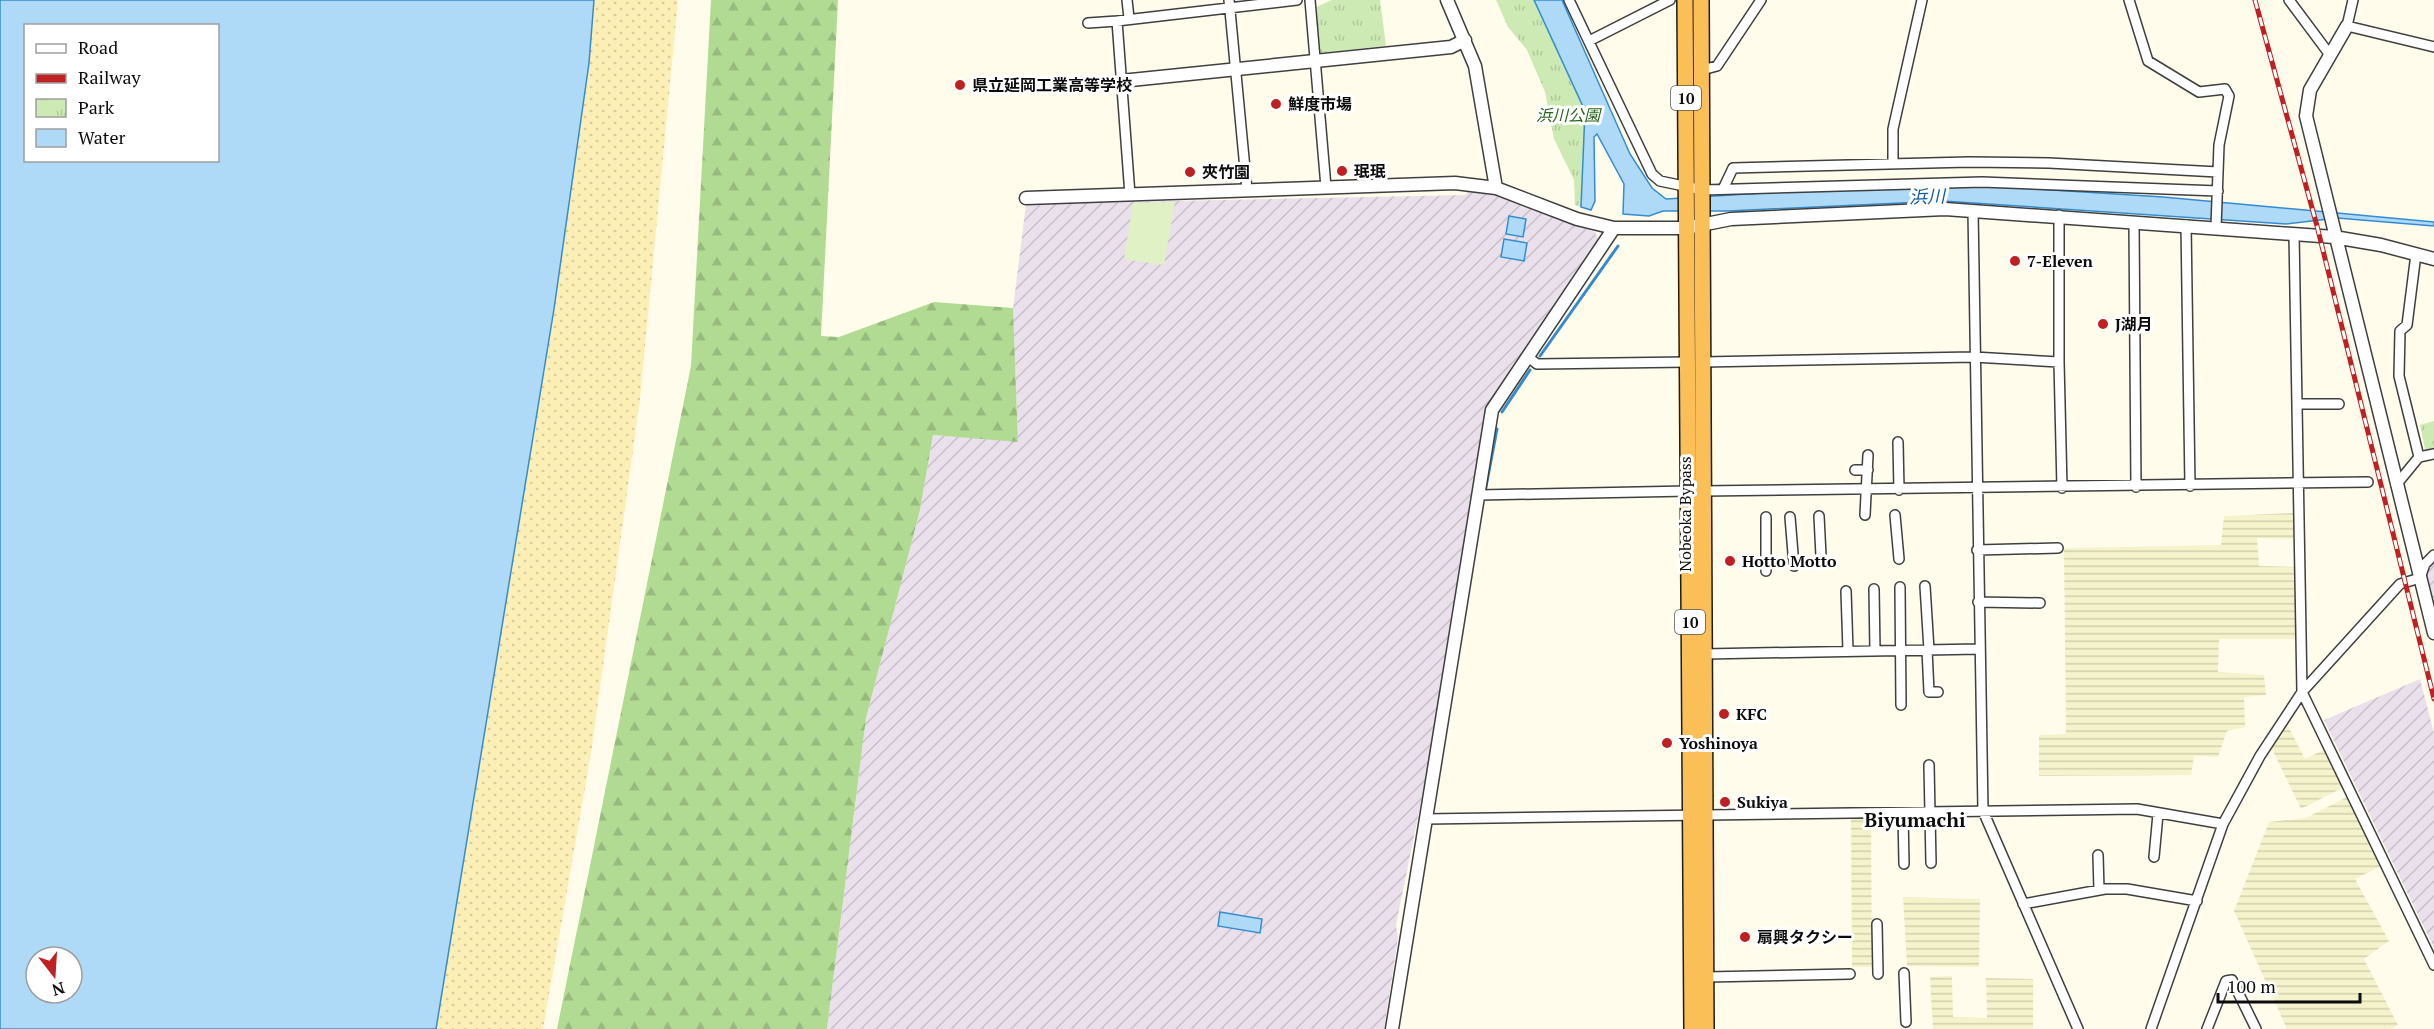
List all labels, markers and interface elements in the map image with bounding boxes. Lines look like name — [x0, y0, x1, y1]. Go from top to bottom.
legend — [24, 24, 219, 162]
text: Road — [78, 35, 118, 59]
text: Railway — [78, 65, 142, 89]
place label: 県立延岡工業高等学校 — [972, 74, 1132, 96]
marker: 県立延岡工業高等学校 — [953, 78, 967, 92]
road number: 10 — [1671, 86, 1701, 110]
place label: 鮮度市場 — [1288, 93, 1352, 115]
text: Park — [78, 95, 115, 119]
marker: 鮮度市場 — [1269, 97, 1283, 111]
park label: 浜川公園 — [1536, 104, 1602, 126]
text: Water — [78, 125, 125, 149]
place label: 珉珉 — [1354, 160, 1386, 182]
place label: 夾竹園 — [1202, 161, 1250, 183]
marker: 珉珉 — [1335, 164, 1349, 178]
marker: 夾竹園 — [1183, 165, 1197, 179]
water label: 浜川 — [1909, 183, 1947, 209]
place label: 7-Eleven — [2027, 250, 2094, 272]
marker: 7-Eleven — [2008, 254, 2022, 268]
place label: J湖月 — [2115, 313, 2153, 335]
marker: J湖月 — [2096, 317, 2110, 331]
street label: Nobeoka Bypass — [1674, 456, 1696, 572]
place label: Hotto Motto — [1742, 550, 1837, 572]
marker: Hotto Motto — [1723, 554, 1737, 568]
road number: 10 — [1675, 610, 1705, 634]
place label: KFC — [1736, 703, 1767, 725]
marker: KFC — [1717, 707, 1731, 721]
place label: Yoshinoya — [1679, 732, 1758, 754]
marker: Yoshinoya — [1660, 736, 1674, 750]
place label: Sukiya — [1737, 791, 1788, 813]
marker: Sukiya — [1718, 795, 1732, 809]
district label: Biyumachi — [1864, 806, 1966, 833]
place label: 扇興タクシー — [1757, 926, 1853, 948]
marker: 扇興タクシー — [1738, 930, 1752, 944]
north arrow — [24, 945, 84, 1005]
scale bar — [2218, 966, 2360, 1004]
text: 100 m — [2227, 974, 2276, 998]
text: N — [49, 977, 67, 1002]

